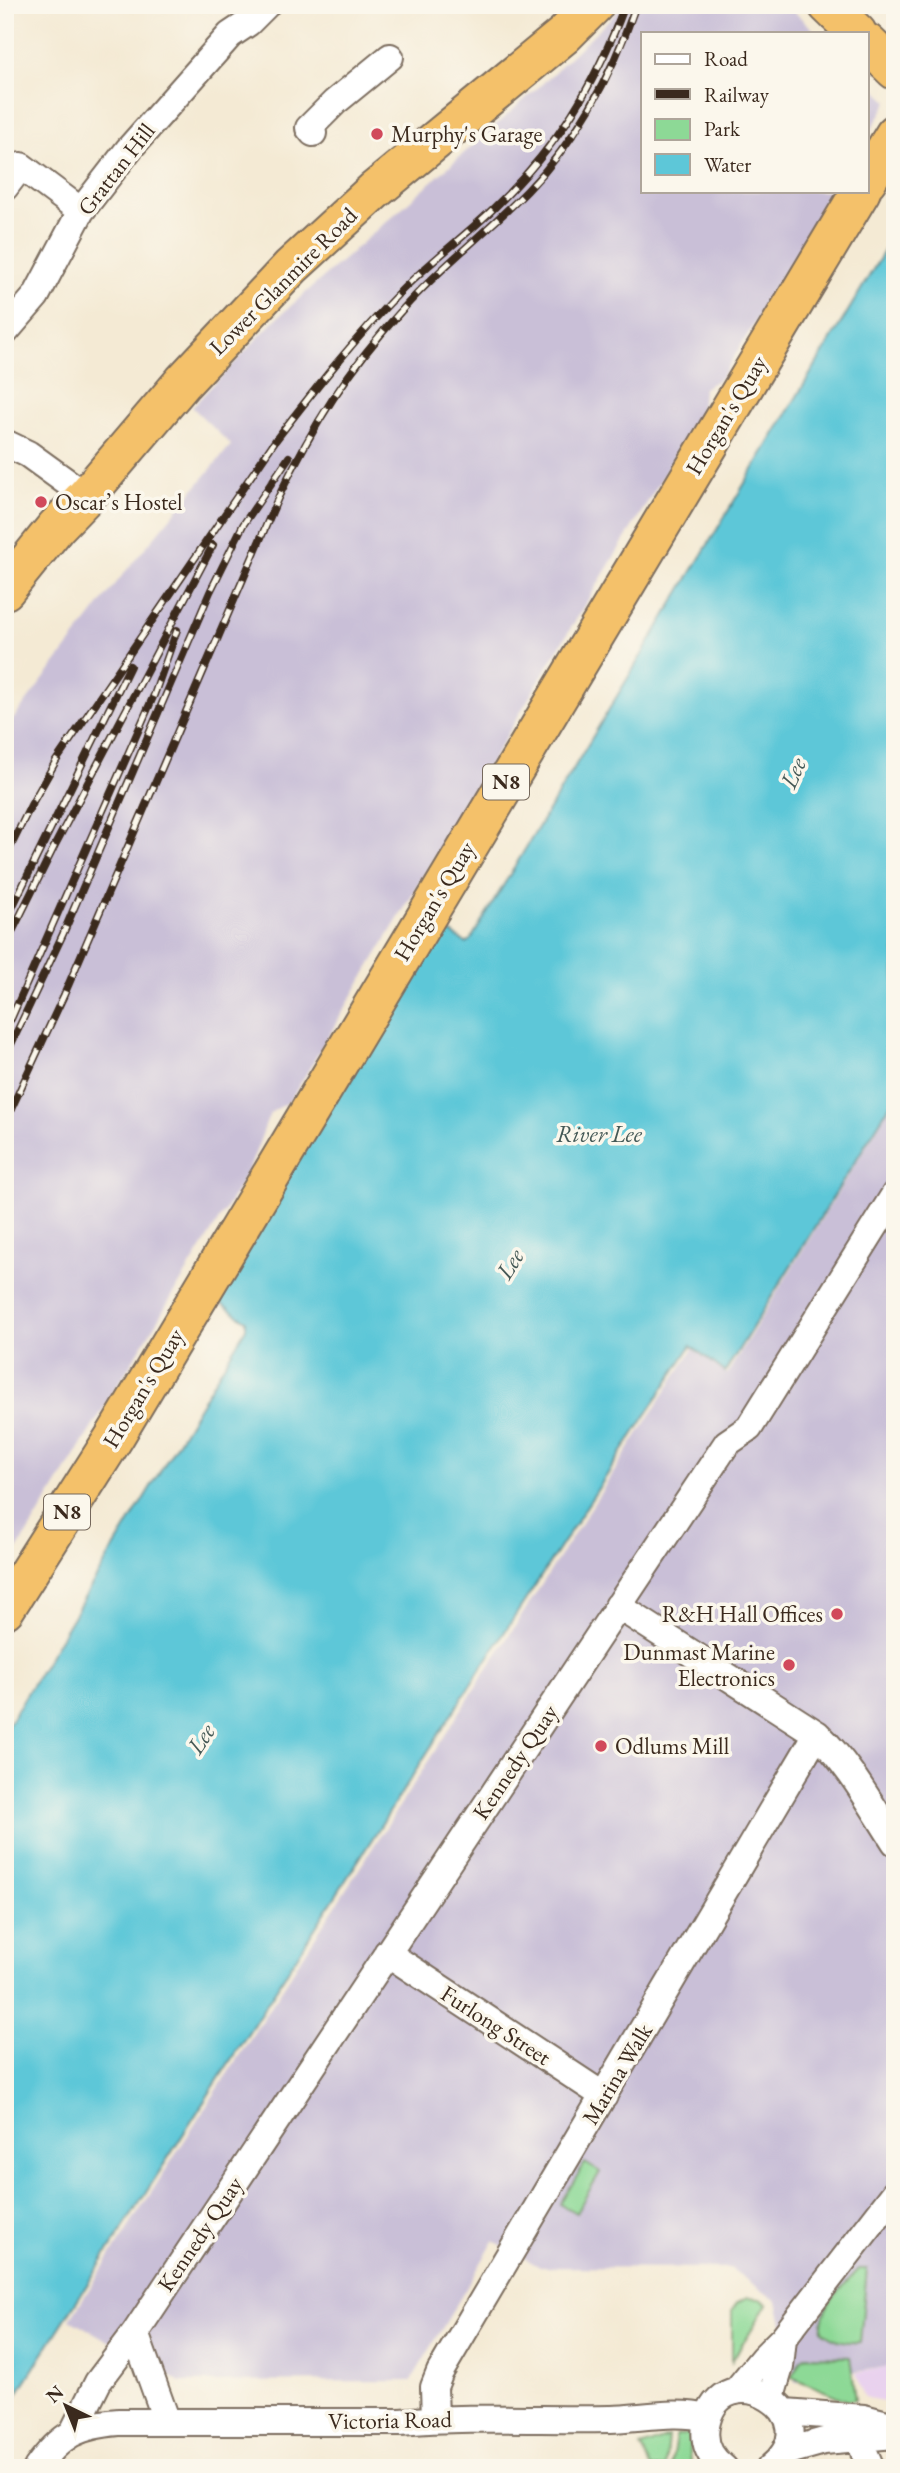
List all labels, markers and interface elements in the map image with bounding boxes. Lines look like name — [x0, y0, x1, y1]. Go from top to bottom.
legend — [641, 32, 869, 192]
text: Road — [704, 45, 748, 72]
text: Railway — [704, 81, 770, 108]
text: Park — [704, 115, 741, 142]
street label: Grattan Hill — [71, 116, 162, 221]
place label: Murphy's Garage — [391, 119, 543, 149]
marker: Murphy's Garage — [369, 126, 385, 142]
text: Water — [704, 151, 751, 178]
street label: Lower Glanmire Road — [203, 200, 364, 361]
street label: Horgan's Quay — [679, 349, 774, 480]
place label: Oscar’s Hostel — [55, 487, 183, 517]
marker: Oscar’s Hostel — [33, 494, 49, 510]
water label: Lee — [772, 752, 813, 794]
road number: N8 — [483, 764, 529, 800]
street label: Horgan's Quay — [387, 835, 482, 966]
water label: River Lee — [556, 1118, 643, 1149]
water label: Lee — [488, 1242, 531, 1286]
street label: Horgan's Quay — [96, 1322, 191, 1453]
road number: N8 — [44, 1494, 90, 1530]
place label: R&H Hall Offices — [662, 1599, 823, 1629]
marker: R&H Hall Offices — [829, 1606, 845, 1622]
place label: Dunmast Marine Electronics — [623, 1637, 775, 1693]
marker: Dunmast Marine Electronics — [781, 1657, 797, 1673]
street label: Kennedy Quay — [465, 1698, 565, 1825]
water label: Lee — [179, 1717, 222, 1761]
place label: Odlums Mill — [615, 1731, 730, 1761]
marker: Odlums Mill — [593, 1738, 609, 1754]
street label: Furlong Street — [435, 1978, 558, 2072]
street label: Marina Walk — [575, 2017, 660, 2130]
street label: Kennedy Quay — [150, 2170, 250, 2297]
north arrow — [32, 2372, 102, 2442]
text: N — [41, 2379, 69, 2408]
street label: Victoria Road — [328, 2404, 453, 2436]

